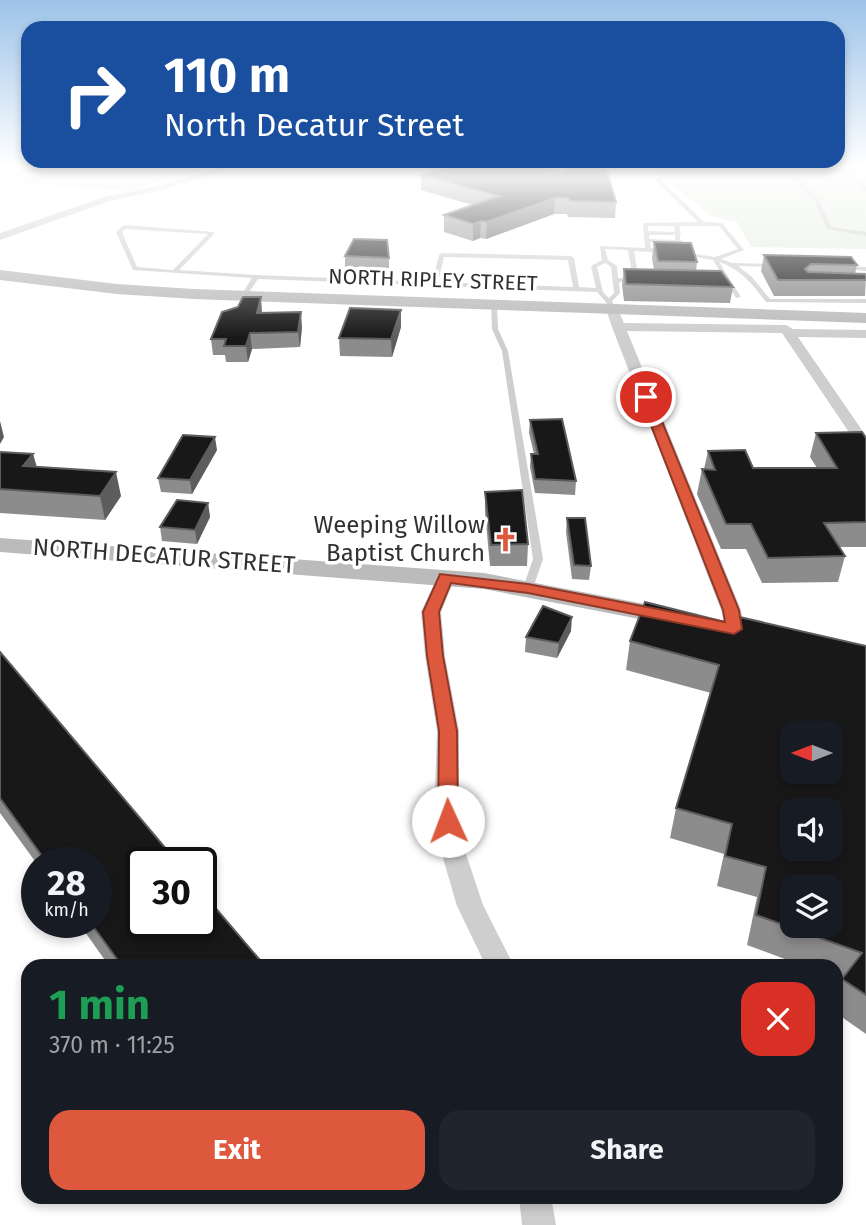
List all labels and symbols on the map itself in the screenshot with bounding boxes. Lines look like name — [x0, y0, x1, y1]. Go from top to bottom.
street label: NORTH RIPLEY STREET — [328, 263, 538, 297]
pin — [616, 367, 676, 427]
place label: Weeping Willow Baptist Church — [314, 511, 485, 567]
church icon: Weeping Willow Baptist Church — [491, 525, 519, 553]
street label: NORTH DECATUR STREET — [32, 533, 297, 579]
north arrow — [780, 721, 844, 784]
position arrow — [411, 784, 485, 858]
speed limit sign: 30 — [126, 847, 217, 938]

